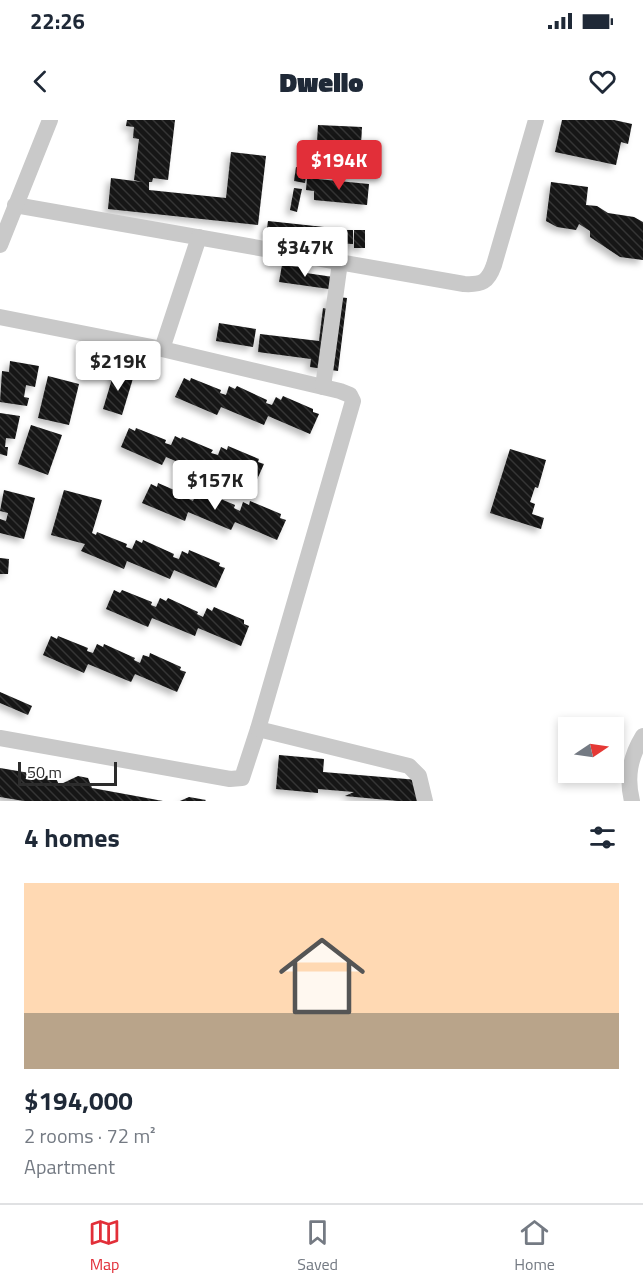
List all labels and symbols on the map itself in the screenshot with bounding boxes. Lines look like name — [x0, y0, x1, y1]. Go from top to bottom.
pin: $194K — [297, 140, 381, 191]
pin: $347K — [263, 227, 347, 278]
pin: $219K — [76, 341, 160, 392]
pin: $157K — [173, 460, 257, 511]
north arrow — [558, 717, 624, 783]
scale bar — [18, 759, 117, 786]

